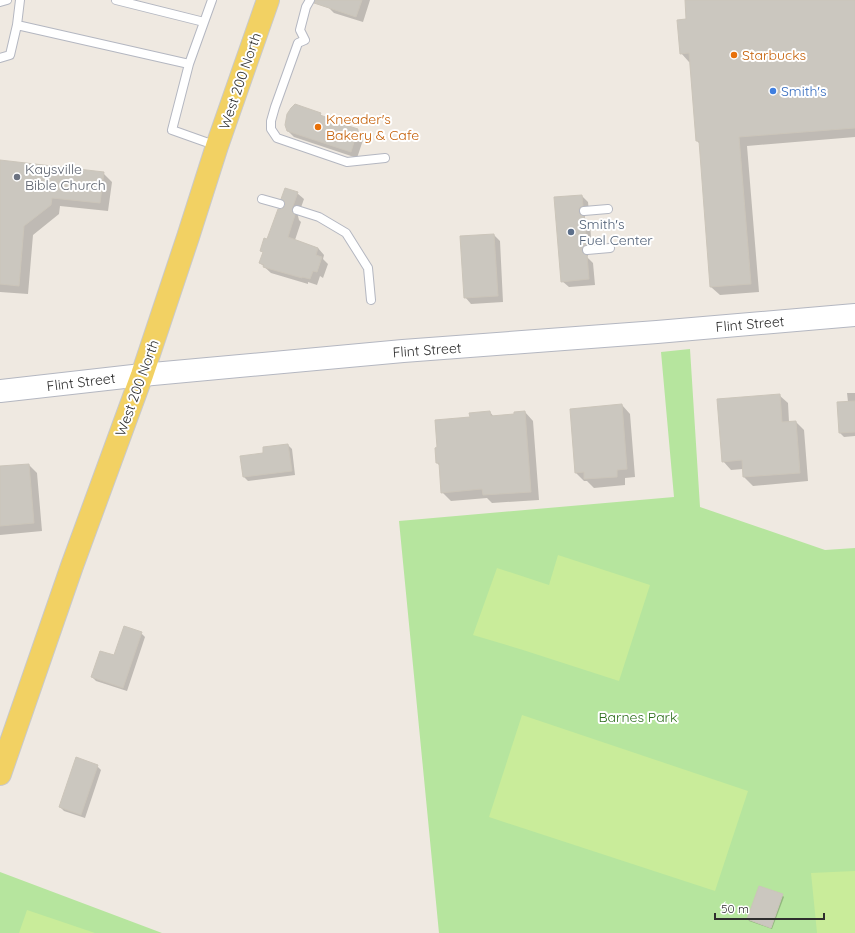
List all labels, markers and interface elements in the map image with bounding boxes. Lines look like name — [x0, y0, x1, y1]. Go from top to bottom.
street label: West 200 North — [215, 30, 265, 132]
place label: Starbucks — [742, 46, 806, 64]
marker: Starbucks — [729, 50, 739, 60]
place label: Smith's — [781, 82, 827, 100]
marker: Smith's — [768, 86, 778, 96]
place label: Kneader's Bakery & Cafe — [326, 110, 419, 144]
marker: Kneader's Bakery & Cafe — [313, 122, 323, 132]
place label: Kaysville Bible Church — [25, 160, 106, 194]
marker: Kaysville Bible Church — [12, 172, 22, 182]
place label: Smith's Fuel Center — [579, 215, 653, 249]
marker: Smith's Fuel Center — [566, 227, 576, 237]
street label: Flint Street — [715, 312, 785, 336]
street label: West 200 North — [111, 337, 163, 439]
street label: Flint Street — [392, 339, 462, 361]
street label: Flint Street — [46, 369, 117, 395]
park label: Barnes Park — [598, 708, 678, 726]
scale bar — [715, 895, 824, 921]
text: 50 m — [721, 901, 749, 916]

